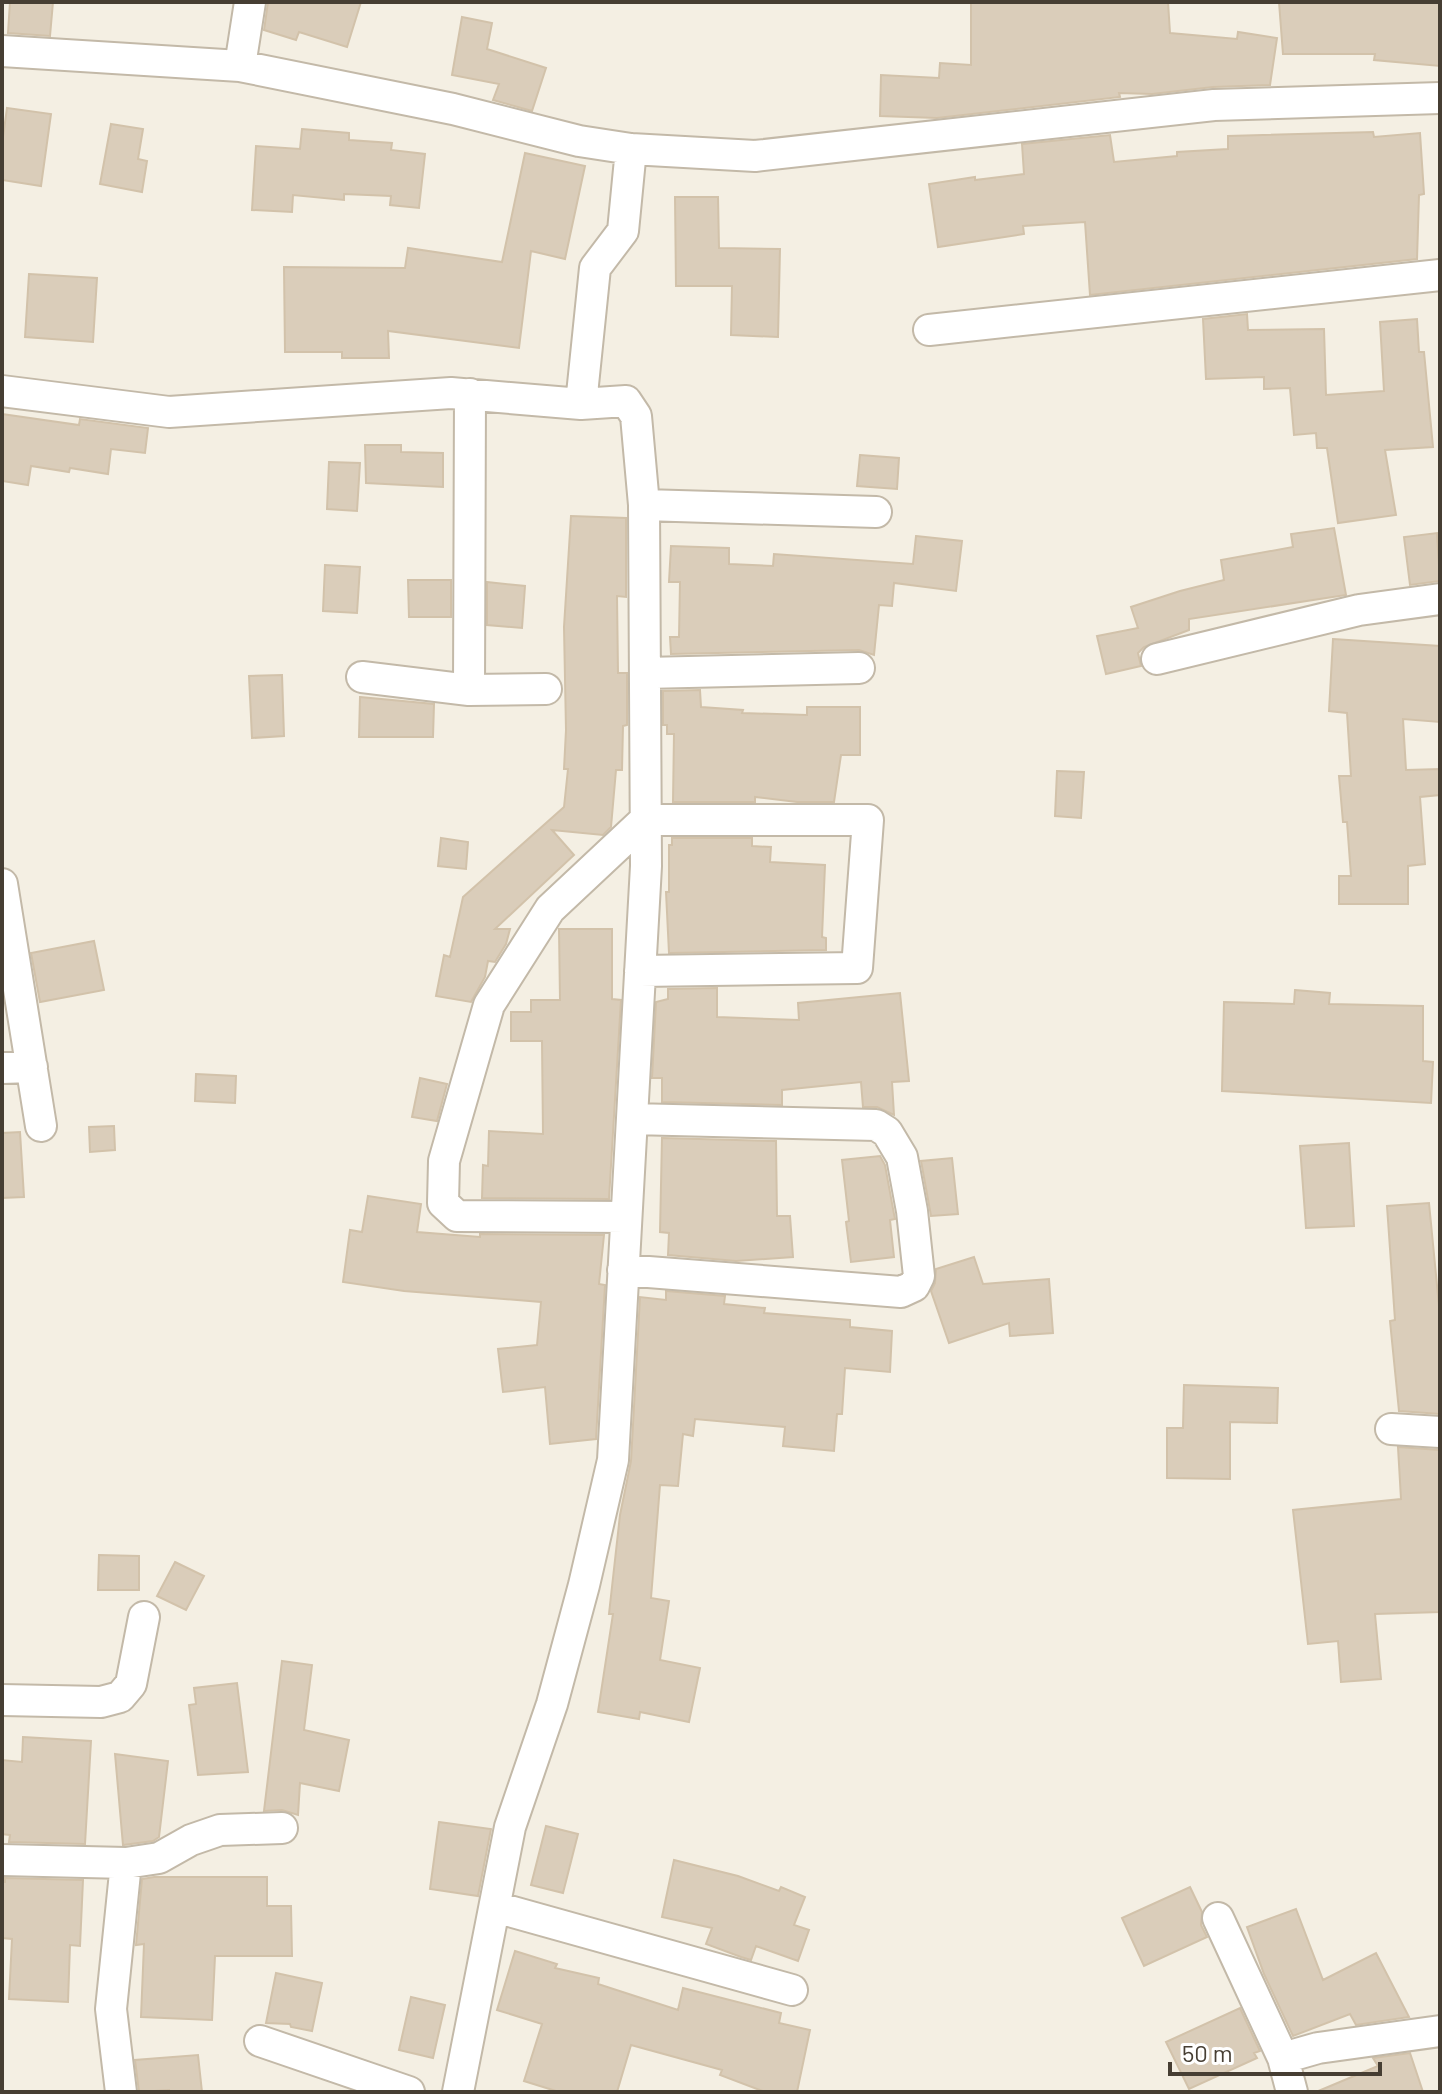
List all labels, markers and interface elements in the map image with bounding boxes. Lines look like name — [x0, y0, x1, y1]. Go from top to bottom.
scale bar — [1170, 2026, 1380, 2076]
text: 50 m — [1182, 2038, 1233, 2067]

